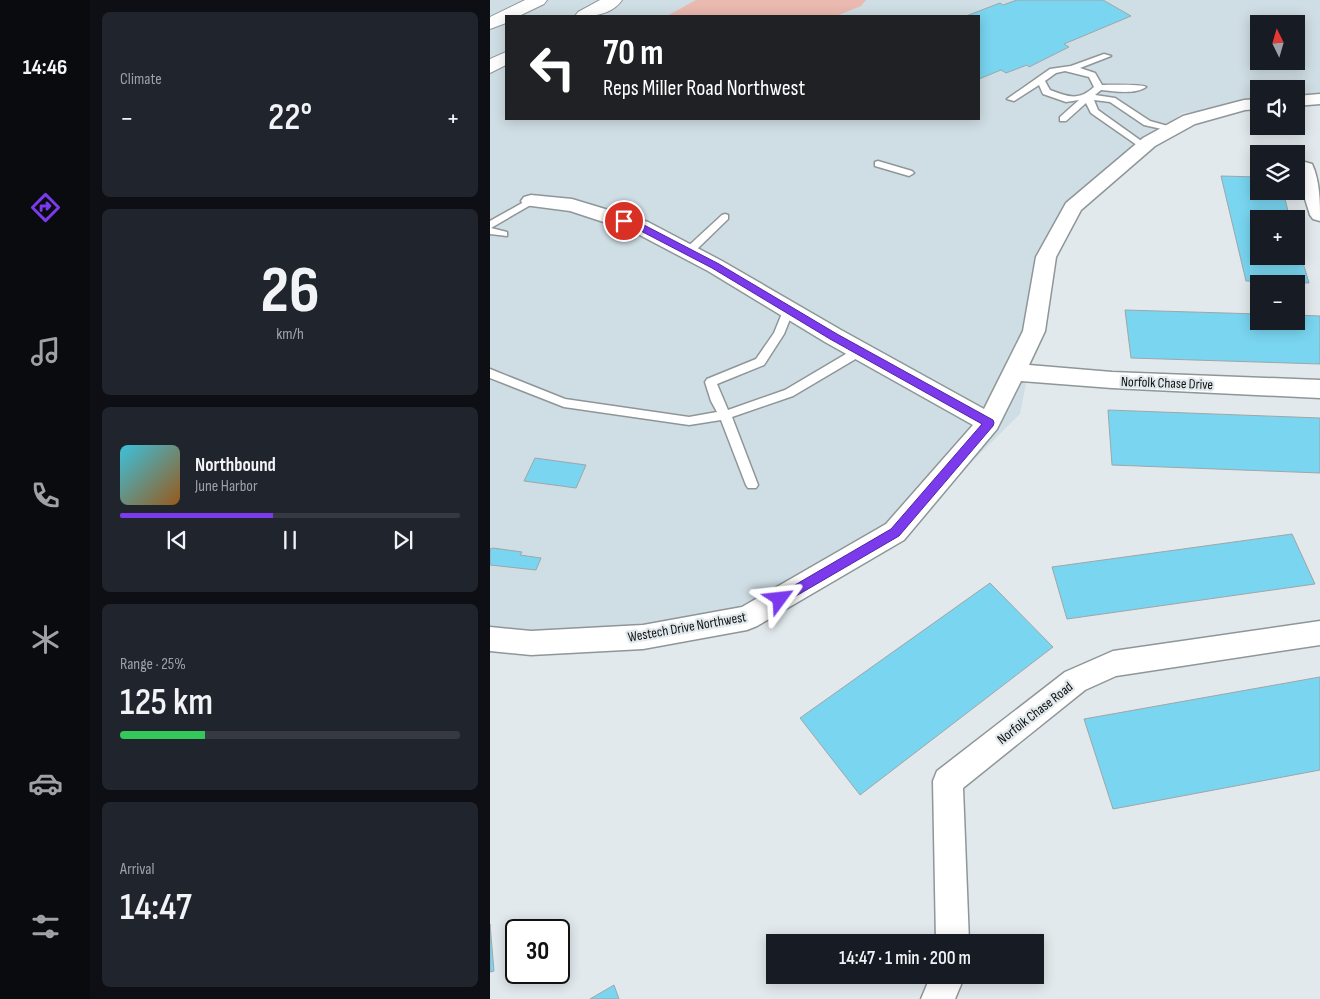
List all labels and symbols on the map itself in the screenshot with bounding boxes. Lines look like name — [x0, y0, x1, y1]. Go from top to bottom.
north arrow — [1250, 15, 1305, 70]
pin — [603, 200, 645, 242]
street label: Norfolk Chase Drive — [1121, 373, 1213, 393]
position arrow — [753, 572, 805, 624]
street label: Westech Drive Northwest — [626, 608, 748, 646]
street label: Norfolk Chase Road — [994, 678, 1076, 748]
speed limit sign: 30 — [505, 919, 570, 984]

